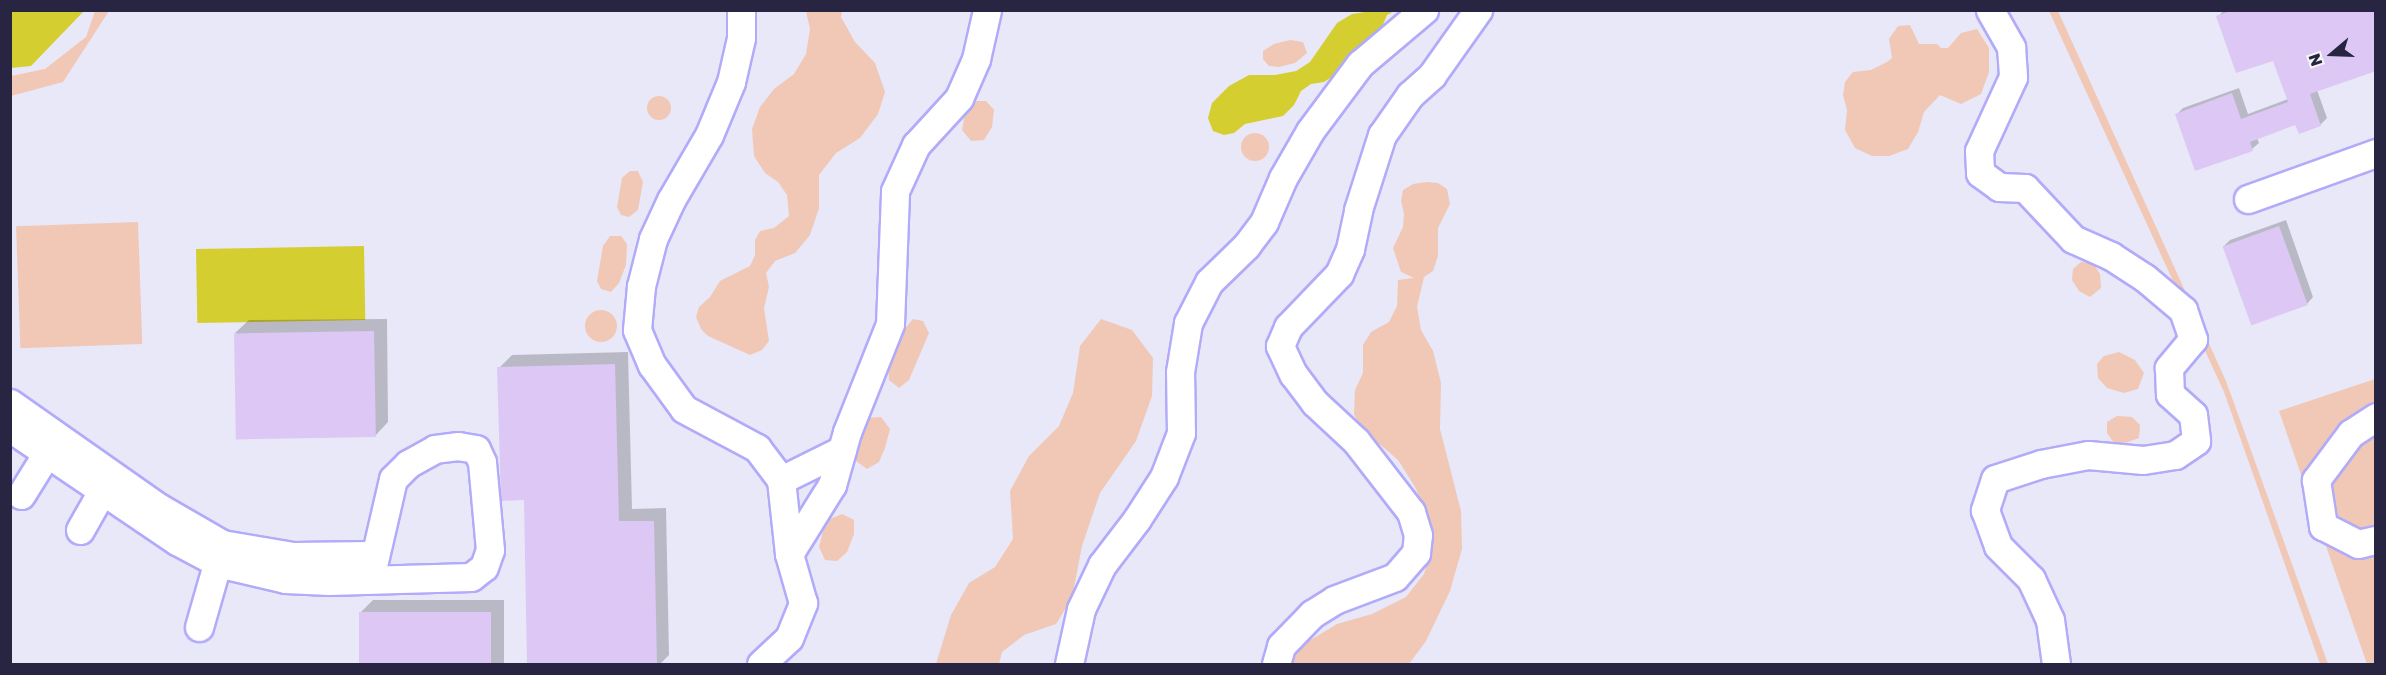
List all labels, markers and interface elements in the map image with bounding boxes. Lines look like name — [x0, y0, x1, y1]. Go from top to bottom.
north arrow — [2302, 24, 2362, 84]
text: N — [2304, 51, 2326, 69]

